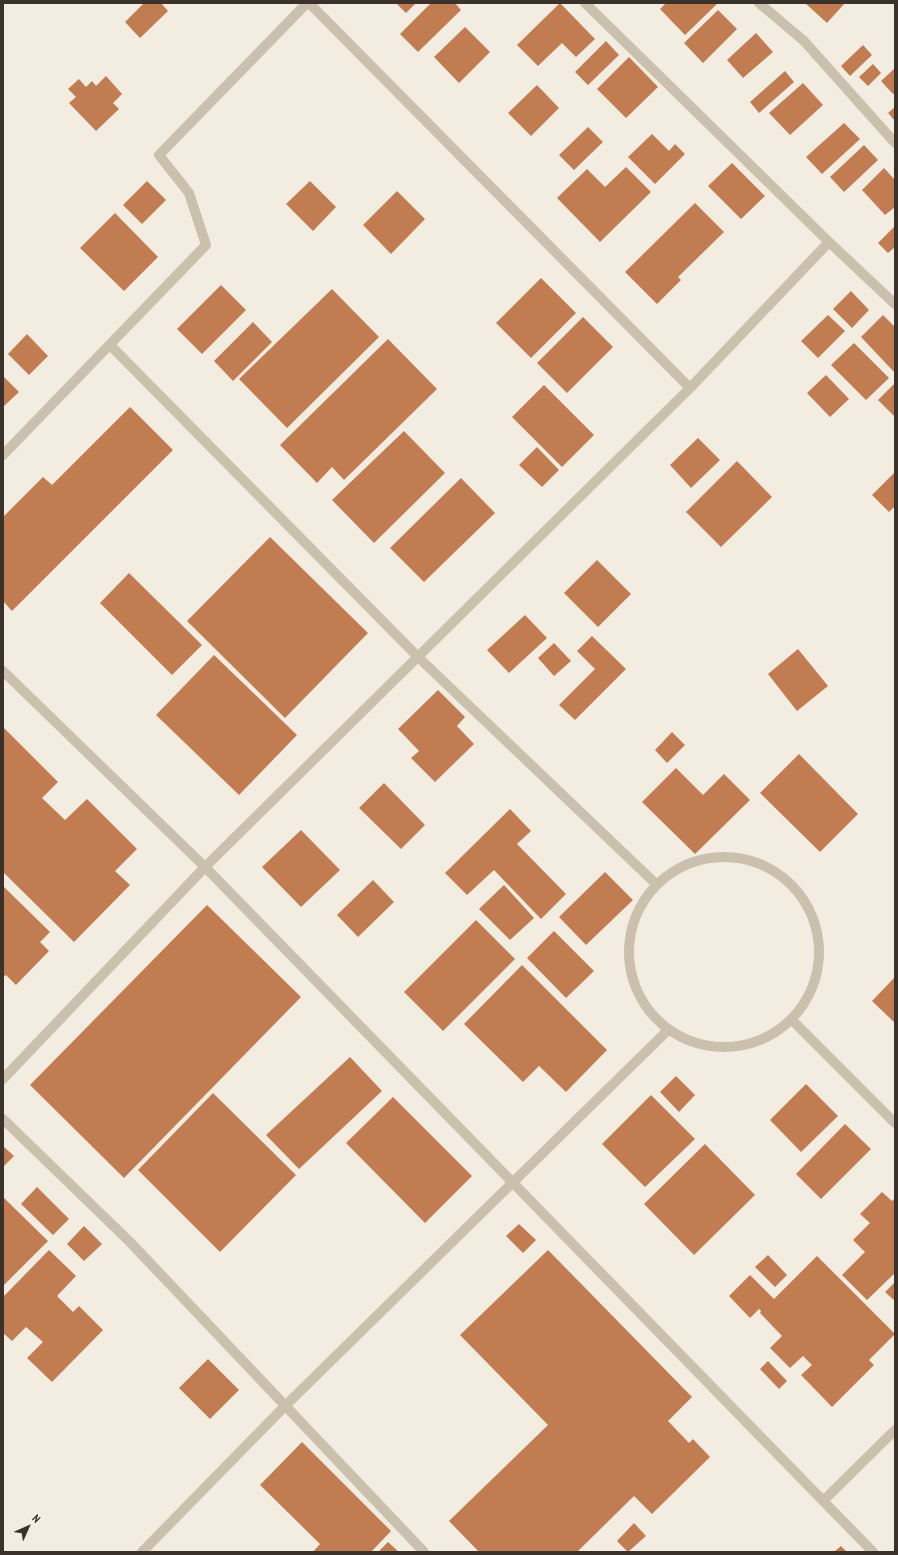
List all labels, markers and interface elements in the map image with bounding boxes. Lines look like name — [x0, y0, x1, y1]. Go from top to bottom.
north arrow — [8, 1507, 48, 1547]
text: N — [29, 1511, 44, 1526]

